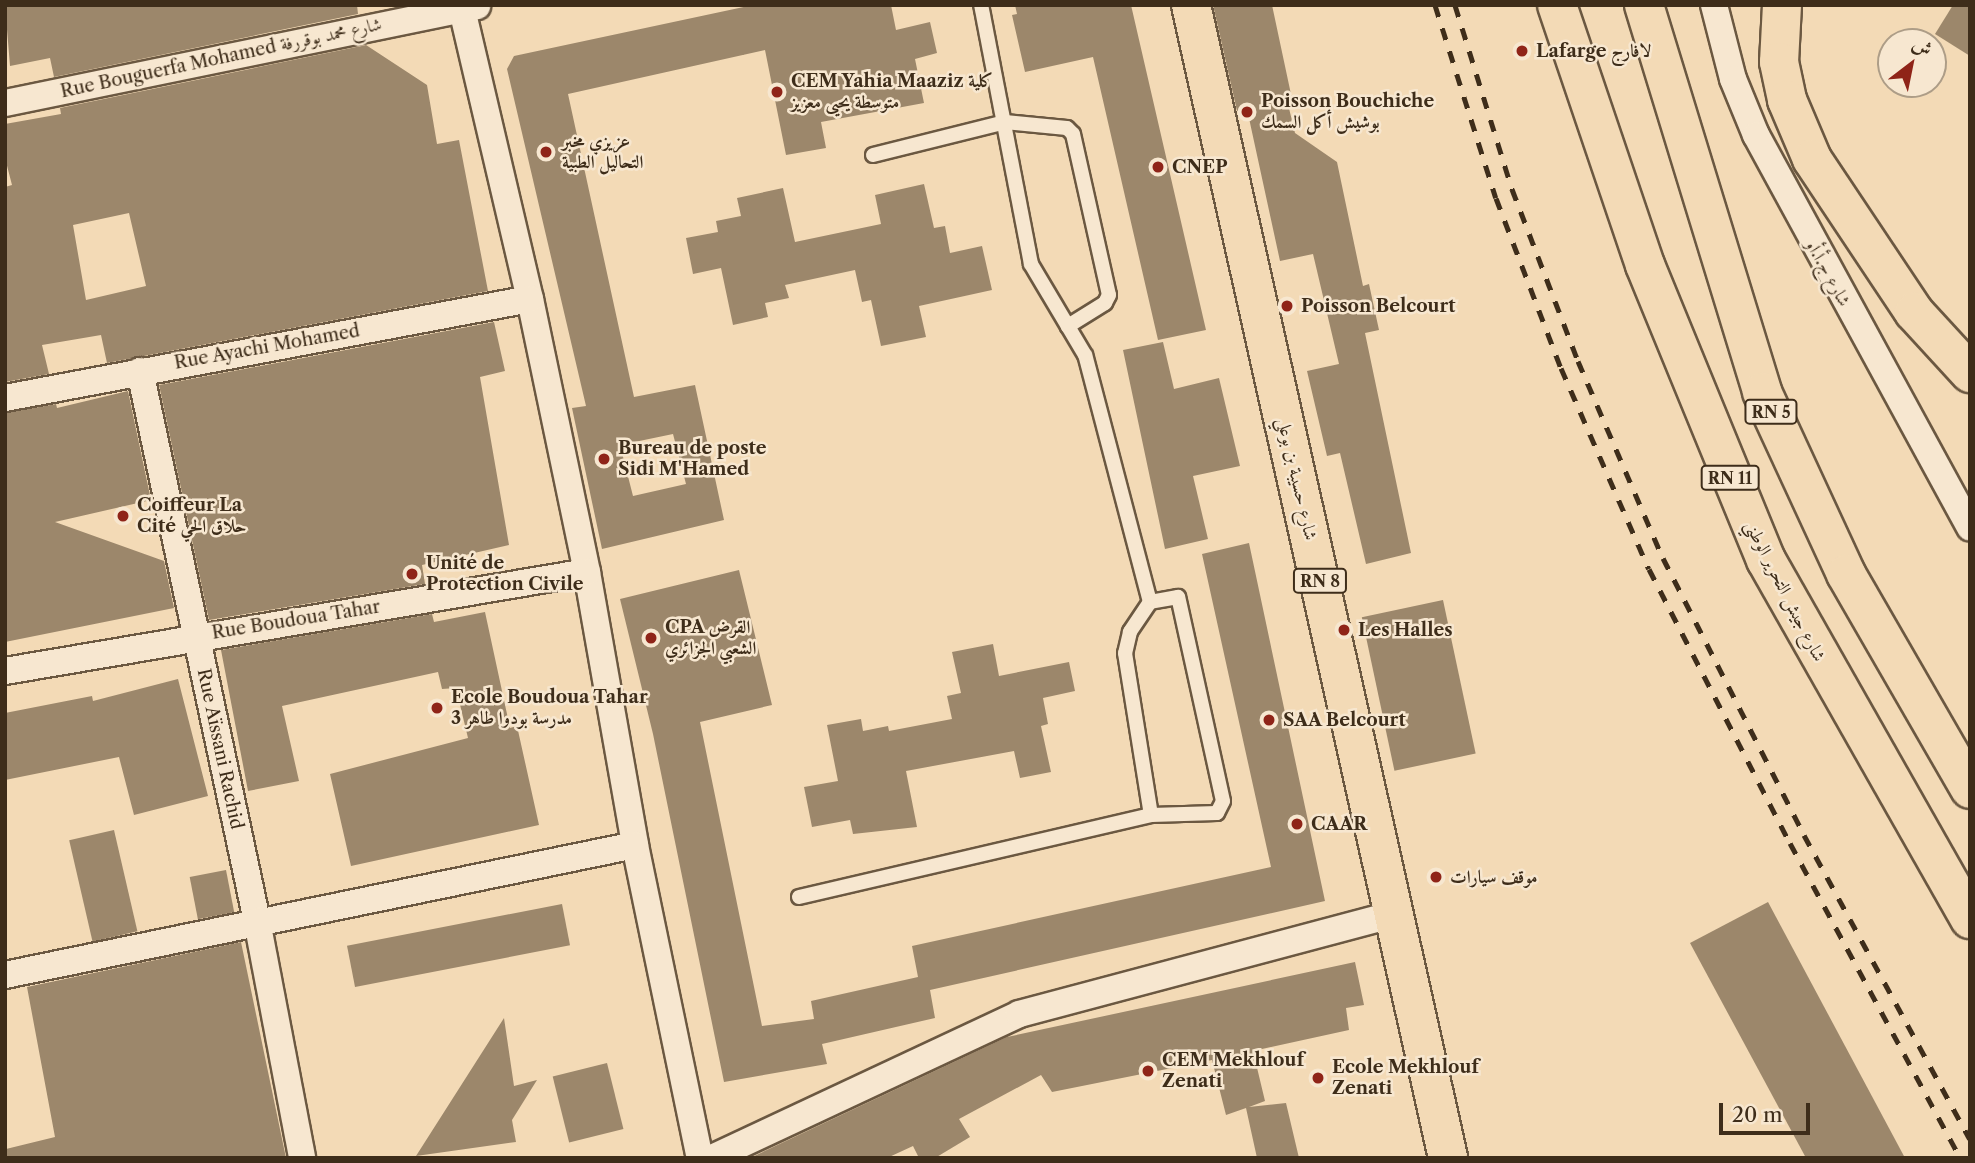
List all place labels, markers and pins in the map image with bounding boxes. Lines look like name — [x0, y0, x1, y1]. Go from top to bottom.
place label: Lafarge لافارج — [1536, 40, 1651, 62]
marker: Lafarge لافارج — [1514, 43, 1530, 59]
place label: CEM Yahia Maaziz كلية متوسطة يحيى معزيز — [791, 71, 994, 114]
marker: CEM Yahia Maaziz كلية متوسطة يحيى معزيز — [769, 84, 785, 100]
place label: Poisson Bouchiche بوشيش أكل السمك — [1261, 91, 1434, 134]
marker: Poisson Bouchiche بوشيش أكل السمك — [1239, 104, 1255, 120]
place label: عزيزي مخبر التحاليل الطبية — [562, 131, 643, 174]
marker: عزيزي مخبر التحاليل الطبية — [536, 142, 556, 162]
place label: CNEP — [1172, 156, 1228, 178]
marker: CNEP — [1150, 159, 1166, 175]
place label: Poisson Belcourt — [1301, 295, 1456, 317]
marker: Poisson Belcourt — [1279, 298, 1295, 314]
place label: Bureau de poste Sidi M'Hamed — [618, 438, 767, 480]
marker: Bureau de poste Sidi M'Hamed — [596, 451, 612, 467]
place label: Coiffeur La Cité حلاق الحي — [137, 495, 246, 538]
marker: Coiffeur La Cité حلاق الحي — [115, 508, 131, 524]
place label: Unité de Protection Civile — [426, 553, 584, 596]
marker: Unité de Protection Civile — [404, 566, 420, 582]
place label: CPA القرض الشعبي الجزائري — [665, 617, 756, 660]
place label: Les Halles — [1358, 619, 1453, 641]
marker: Les Halles — [1336, 622, 1352, 638]
marker: CPA القرض الشعبي الجزائري — [643, 630, 659, 646]
place label: Ecole Boudoua Tahar 3 مدرسة بودوا طاهر — [451, 687, 648, 730]
marker: Ecole Boudoua Tahar 3 مدرسة بودوا طاهر — [429, 700, 445, 716]
place label: SAA Belcourt — [1283, 709, 1406, 731]
marker: SAA Belcourt — [1261, 712, 1277, 728]
place label: CAAR — [1311, 813, 1367, 835]
marker: CAAR — [1289, 816, 1305, 832]
place label: موقف سيارات — [1450, 866, 1538, 888]
marker: موقف سيارات — [1428, 869, 1444, 885]
place label: CEM Mekhlouf Zenati — [1162, 1050, 1304, 1092]
place label: Ecole Mekhlouf Zenati — [1332, 1057, 1479, 1100]
marker: CEM Mekhlouf Zenati — [1140, 1063, 1156, 1079]
marker: Ecole Mekhlouf Zenati — [1310, 1070, 1326, 1086]

